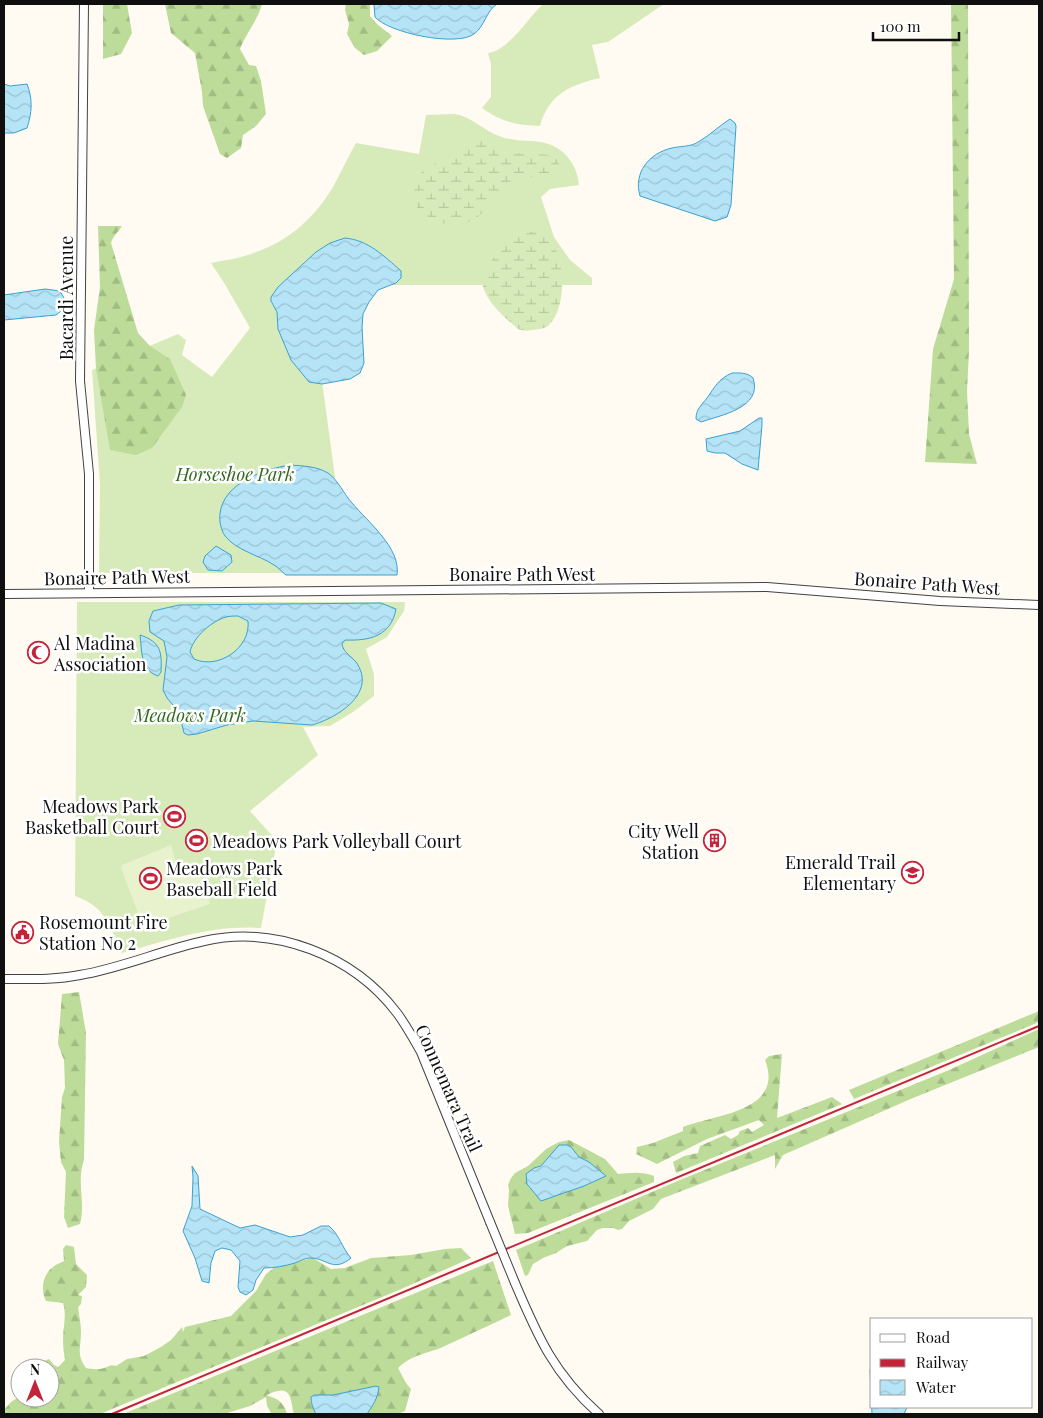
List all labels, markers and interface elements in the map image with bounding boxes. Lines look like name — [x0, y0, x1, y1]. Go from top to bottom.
scale bar — [873, 10, 959, 42]
text: 100 m — [880, 16, 921, 36]
street label: Bacardi Avenue — [54, 236, 78, 360]
park label: Horseshoe Park — [175, 462, 294, 486]
street label: Bonaire Path West — [449, 562, 596, 586]
street label: Bonaire Path West — [44, 564, 191, 590]
street label: Bonaire Path West — [853, 566, 1001, 600]
place label: Al Madina Association — [53, 631, 147, 676]
mosque icon: Al Madina Association — [26, 641, 50, 665]
park label: Meadows Park — [133, 703, 246, 727]
place label: Meadows Park Basketball Court — [25, 794, 160, 839]
sports icon: Meadows Park Basketball Court — [163, 804, 187, 828]
place label: City Well Station — [628, 819, 699, 864]
sports icon: Meadows Park Volleyball Court — [184, 829, 208, 853]
place label: Meadows Park Volleyball Court — [212, 829, 462, 853]
building icon: City Well Station — [703, 829, 727, 853]
place label: Emerald Trail Elementary — [785, 850, 896, 895]
place label: Meadows Park Baseball Field — [166, 856, 283, 901]
school or university icon: Emerald Trail Elementary — [900, 860, 924, 884]
sports icon: Meadows Park Baseball Field — [138, 866, 162, 890]
place label: Rosemount Fire Station No 2 — [39, 910, 168, 955]
public building icon: Rosemount Fire Station No 2 — [11, 920, 35, 944]
street label: Connemara Trail — [410, 1020, 488, 1156]
legend — [870, 1318, 1033, 1408]
text: Road — [916, 1327, 950, 1347]
text: Railway — [916, 1352, 969, 1372]
north arrow — [10, 1358, 60, 1408]
text: N — [30, 1360, 40, 1379]
text: Water — [915, 1377, 956, 1397]

